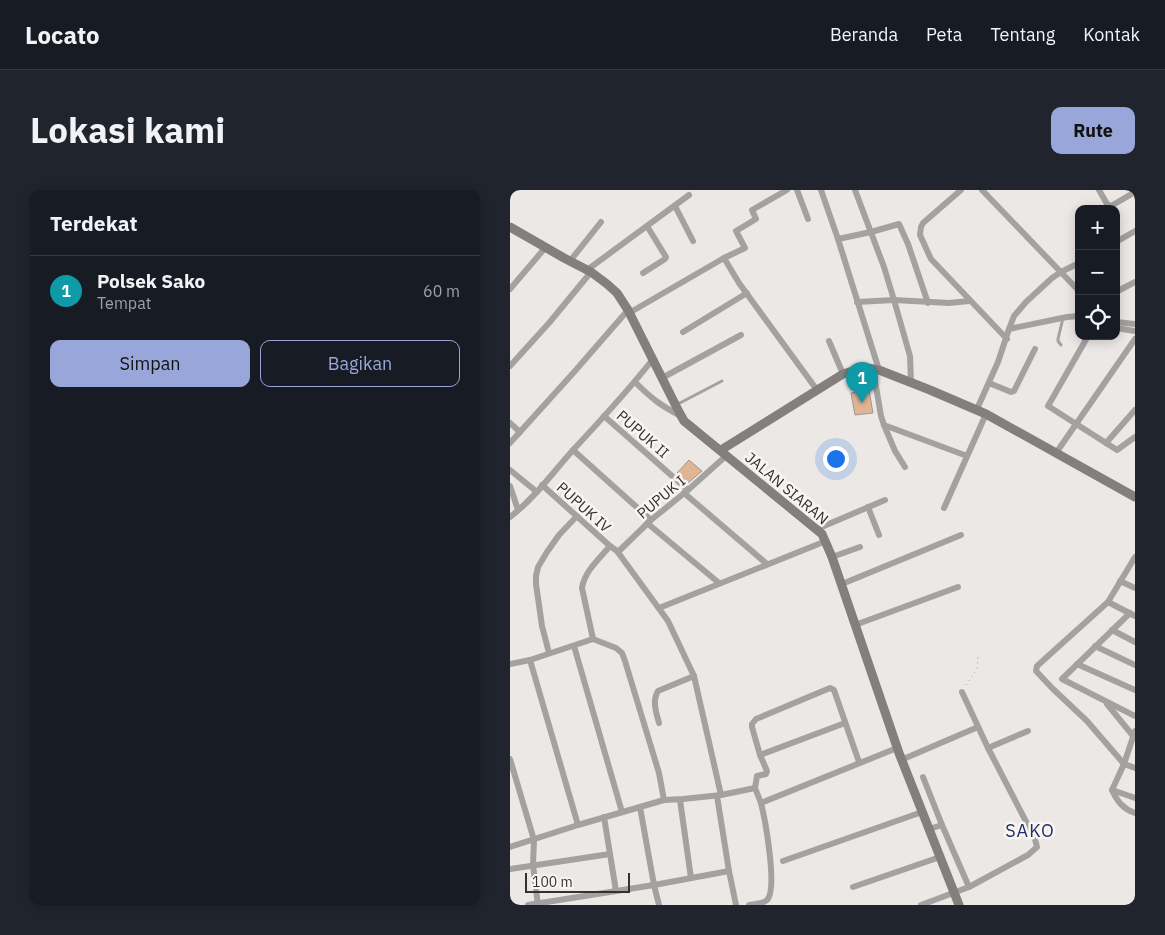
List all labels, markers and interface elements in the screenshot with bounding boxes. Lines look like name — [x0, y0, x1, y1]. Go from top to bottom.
text: Locato — [25, 19, 100, 51]
text: Beranda — [830, 23, 898, 46]
text: Peta — [926, 23, 962, 46]
text: Tentang — [990, 23, 1055, 46]
text: Kontak — [1083, 23, 1140, 46]
text: Lokasi kami — [30, 107, 225, 153]
button: Rute — [1051, 107, 1135, 154]
map controls — [1075, 205, 1120, 340]
button: + — [1075, 205, 1120, 250]
text: Terdekat — [50, 209, 138, 237]
button: − — [1075, 250, 1120, 295]
text: Polsek Sako — [97, 269, 205, 293]
text: 1 — [61, 281, 71, 301]
text: 60 m — [423, 281, 460, 301]
text: Tempat — [97, 293, 151, 313]
button: locate — [1075, 295, 1120, 340]
button: Simpan — [50, 340, 250, 387]
button: Bagikan — [260, 340, 460, 387]
pin: 1 — [846, 362, 878, 403]
street label: PUPUK II — [613, 406, 673, 462]
your location — [823, 446, 849, 472]
street label: JALAN SIARAN — [741, 448, 833, 528]
street label: PUPUK I — [633, 471, 689, 523]
street label: PUPUK IV — [553, 478, 615, 536]
district label: SAKO — [1005, 819, 1055, 842]
scale bar — [525, 870, 630, 893]
text: 100 m — [532, 873, 573, 891]

